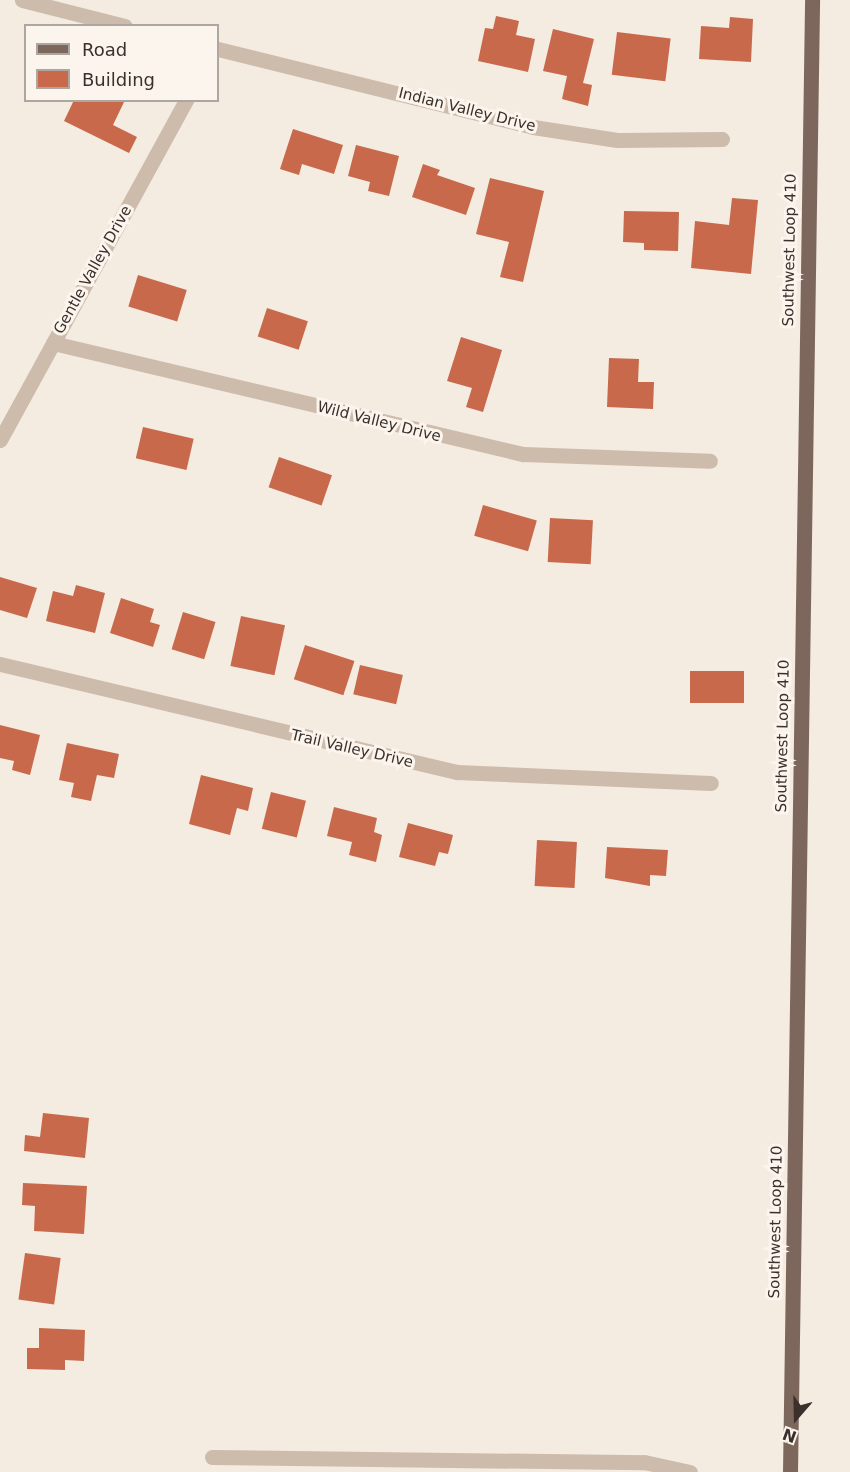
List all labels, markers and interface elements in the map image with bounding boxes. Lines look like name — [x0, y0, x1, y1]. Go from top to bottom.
legend — [24, 24, 219, 102]
text: Road — [82, 39, 127, 60]
text: Building — [82, 69, 155, 90]
street label: Indian Valley Drive — [397, 84, 537, 136]
street label: Southwest Loop 410 — [780, 173, 800, 327]
street label: Gentle Valley Drive — [50, 203, 136, 337]
street label: Wild Valley Drive — [315, 398, 443, 446]
street label: Southwest Loop 410 — [773, 659, 793, 813]
street label: Trail Valley Drive — [289, 726, 415, 772]
street label: Southwest Loop 410 — [766, 1145, 786, 1299]
north arrow — [766, 1388, 826, 1448]
text: N — [780, 1424, 799, 1447]

